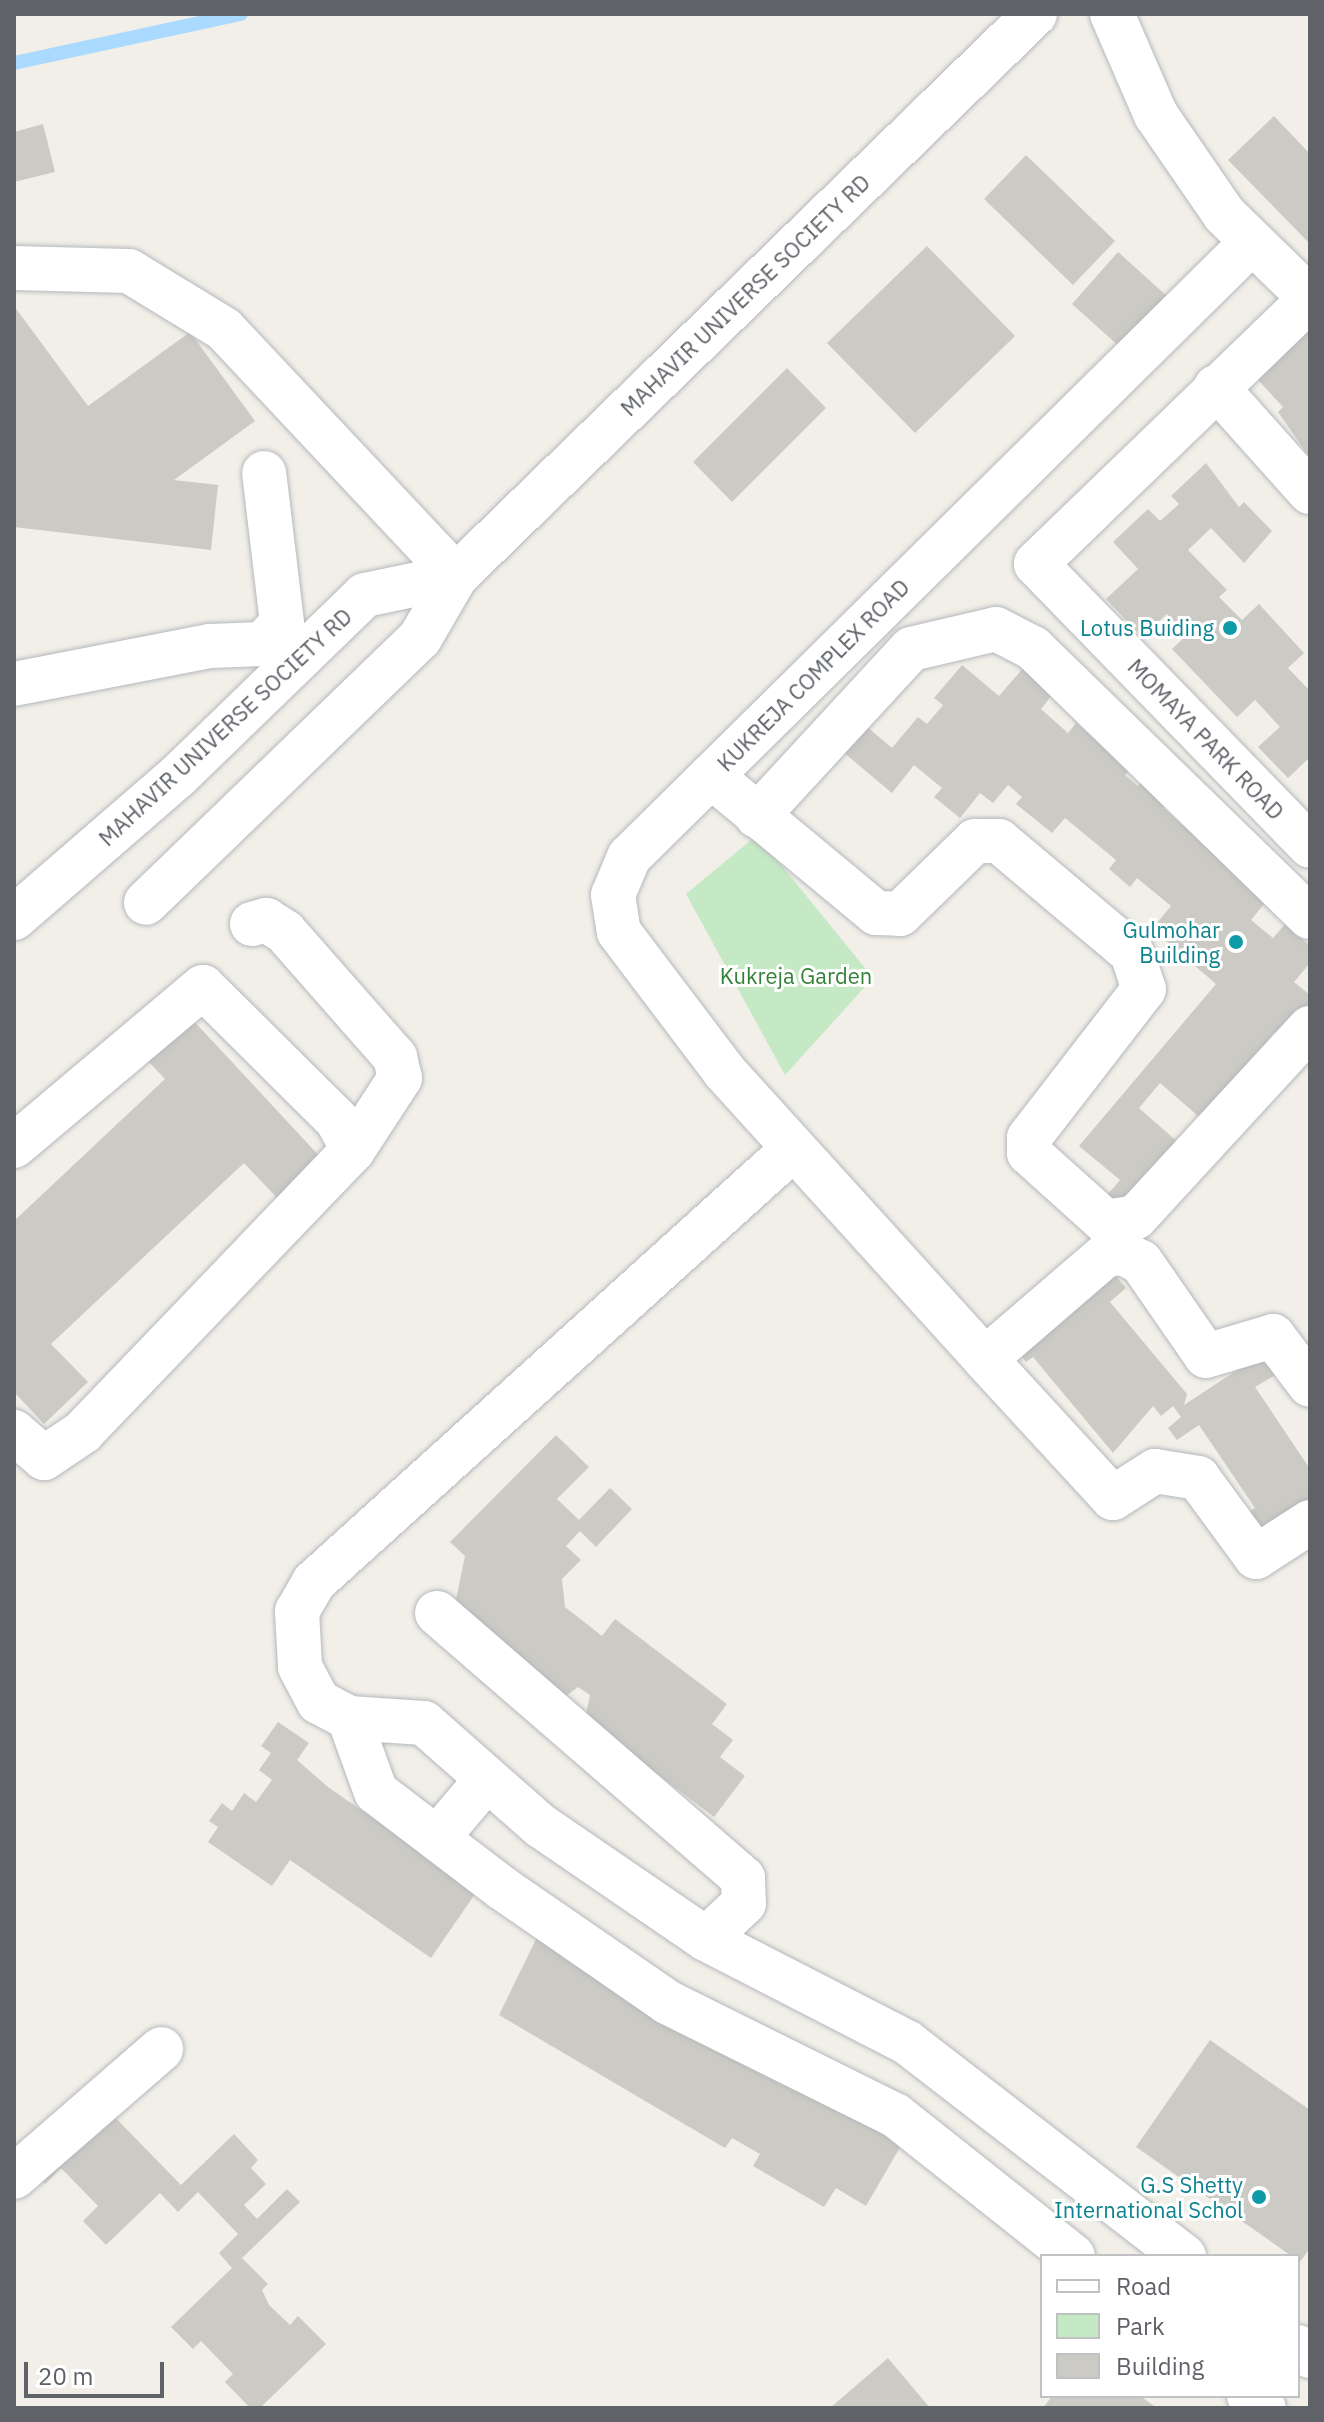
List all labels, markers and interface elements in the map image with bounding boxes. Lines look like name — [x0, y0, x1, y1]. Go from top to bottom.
street label: MAHAVIR UNIVERSE SOCIETY RD — [615, 169, 875, 421]
street label: KUKREJA COMPLEX ROAD — [712, 574, 914, 776]
street label: MAHAVIR UNIVERSE SOCIETY RD — [93, 603, 357, 851]
place label: Lotus Buiding — [1080, 615, 1214, 641]
marker: Lotus Buiding — [1221, 619, 1239, 637]
street label: MOMAYA PARK ROAD — [1123, 653, 1289, 825]
place label: Gulmohar Building — [1122, 916, 1220, 968]
marker: Gulmohar Building — [1227, 933, 1245, 951]
park label: Kukreja Garden — [720, 963, 872, 989]
place label: G.S Shetty International Schol — [1054, 2171, 1243, 2222]
marker: G.S Shetty International Schol — [1250, 2188, 1268, 2206]
legend — [1040, 2254, 1300, 2398]
text: Road — [1116, 2270, 1171, 2302]
text: Park — [1116, 2310, 1165, 2342]
scale bar — [28, 2346, 168, 2396]
text: Building — [1116, 2350, 1204, 2382]
text: 20 m — [38, 2360, 93, 2392]

